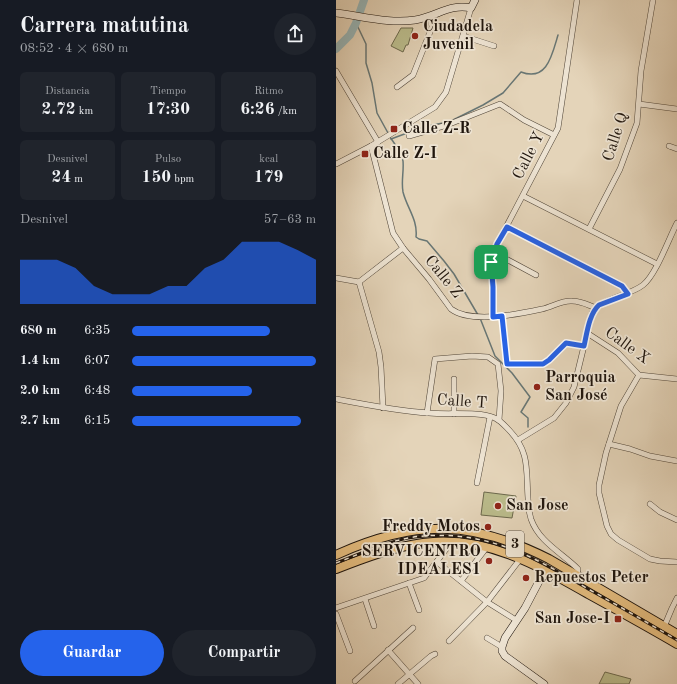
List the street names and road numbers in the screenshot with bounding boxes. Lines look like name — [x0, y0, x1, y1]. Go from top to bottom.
street label: Calle Q — [601, 111, 631, 163]
street label: Calle Y — [510, 129, 548, 182]
street label: Calle Z — [421, 253, 465, 301]
street label: Calle X — [602, 325, 652, 367]
street label: Calle T — [436, 392, 488, 412]
road number: 3 — [506, 531, 524, 557]

